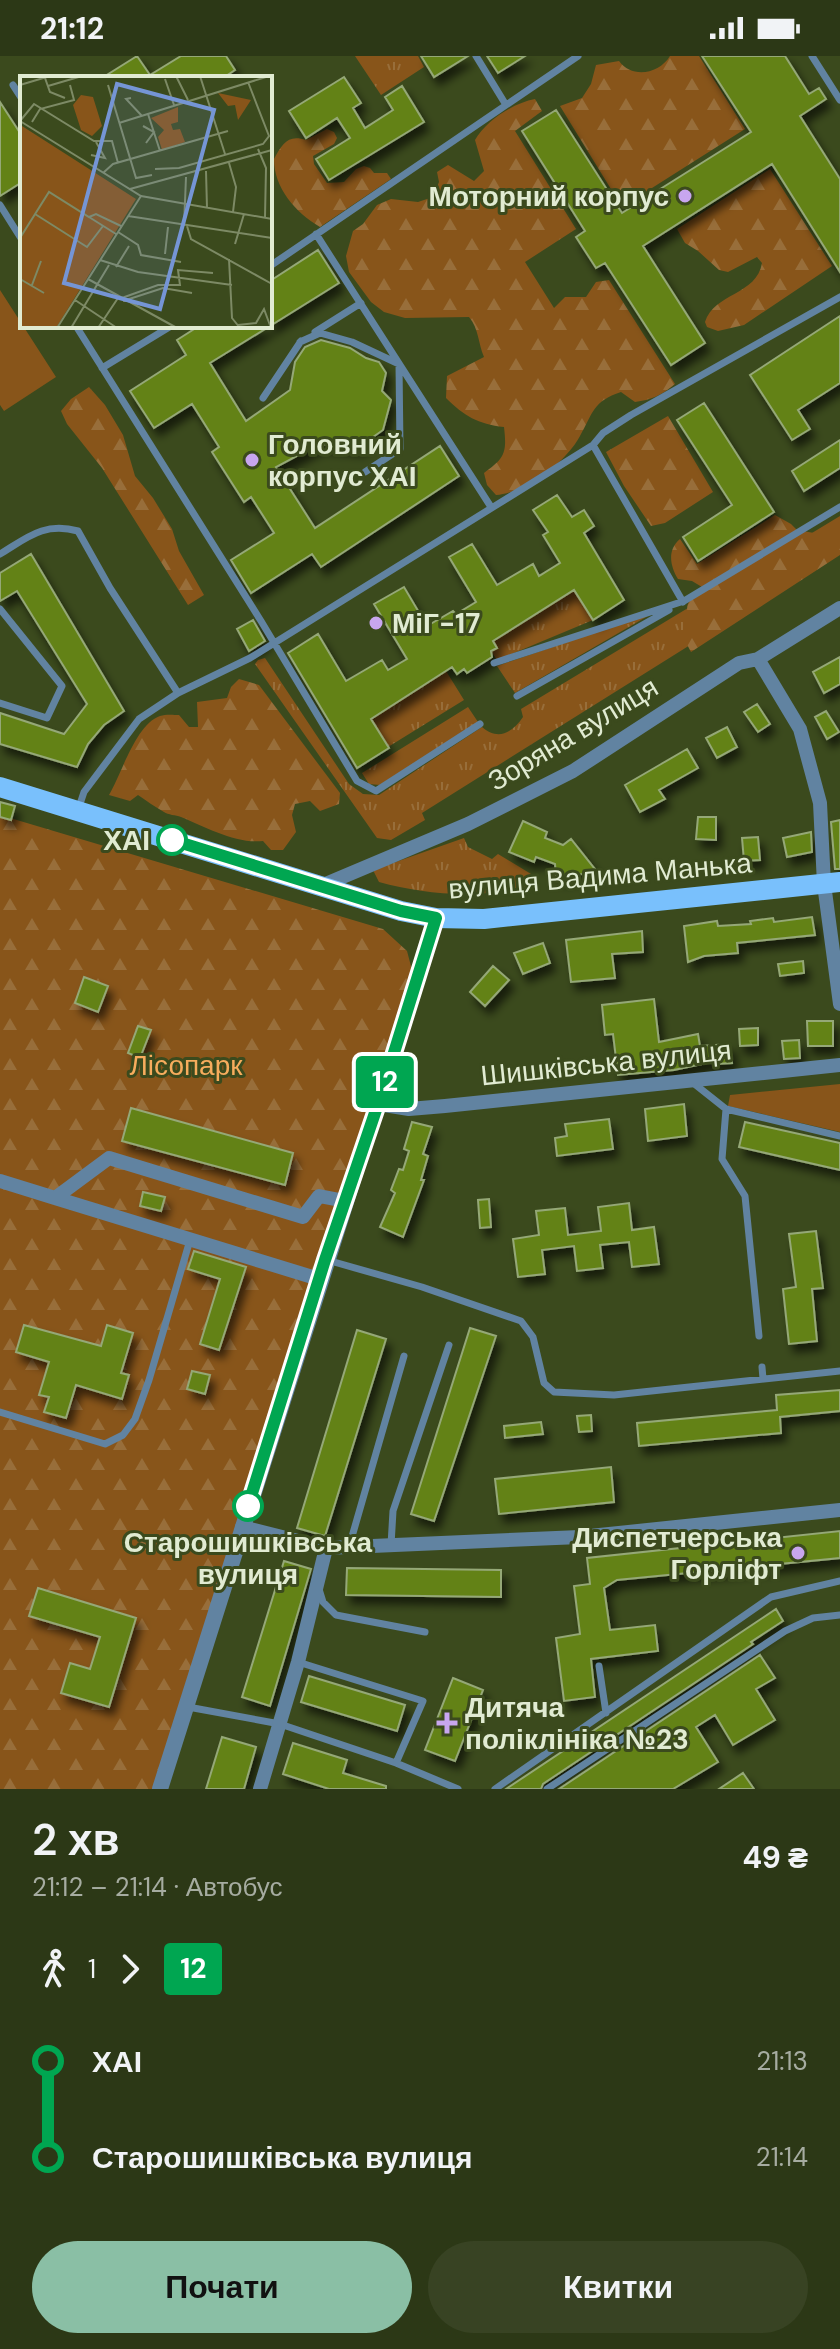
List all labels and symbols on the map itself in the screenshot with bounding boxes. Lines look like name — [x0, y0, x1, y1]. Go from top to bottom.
inset map — [20, 76, 272, 328]
place label: Моторний корпус — [429, 178, 669, 215]
marker: Моторний корпус — [676, 187, 694, 205]
place label: Головний корпус ХАІ — [268, 426, 416, 495]
marker: Головний корпус ХАІ — [243, 451, 261, 469]
place label: МіГ-17 — [392, 605, 480, 642]
marker: МіГ-17 — [367, 614, 385, 632]
street label: Зоряна вулиця — [481, 669, 665, 799]
place label: ХАІ — [103, 822, 150, 859]
marker: ХАІ — [157, 825, 187, 855]
street label: вулиця Вадима Манька — [447, 844, 754, 908]
street label: Шишківська вулиця — [479, 1031, 733, 1095]
park label: Лісопарк — [129, 1047, 243, 1084]
line badge: 12 — [349, 1056, 421, 1108]
marker: Старошишківська вулиця — [233, 1491, 263, 1521]
place label: Диспетчерська Горліфт — [572, 1519, 782, 1588]
place label: Старошишківська вулиця — [124, 1524, 373, 1593]
marker: Диспетчерська Горліфт — [789, 1544, 807, 1562]
place label: Дитяча поліклініка №23 — [465, 1689, 689, 1758]
marker: Дитяча поліклініка №23 — [436, 1712, 458, 1734]

